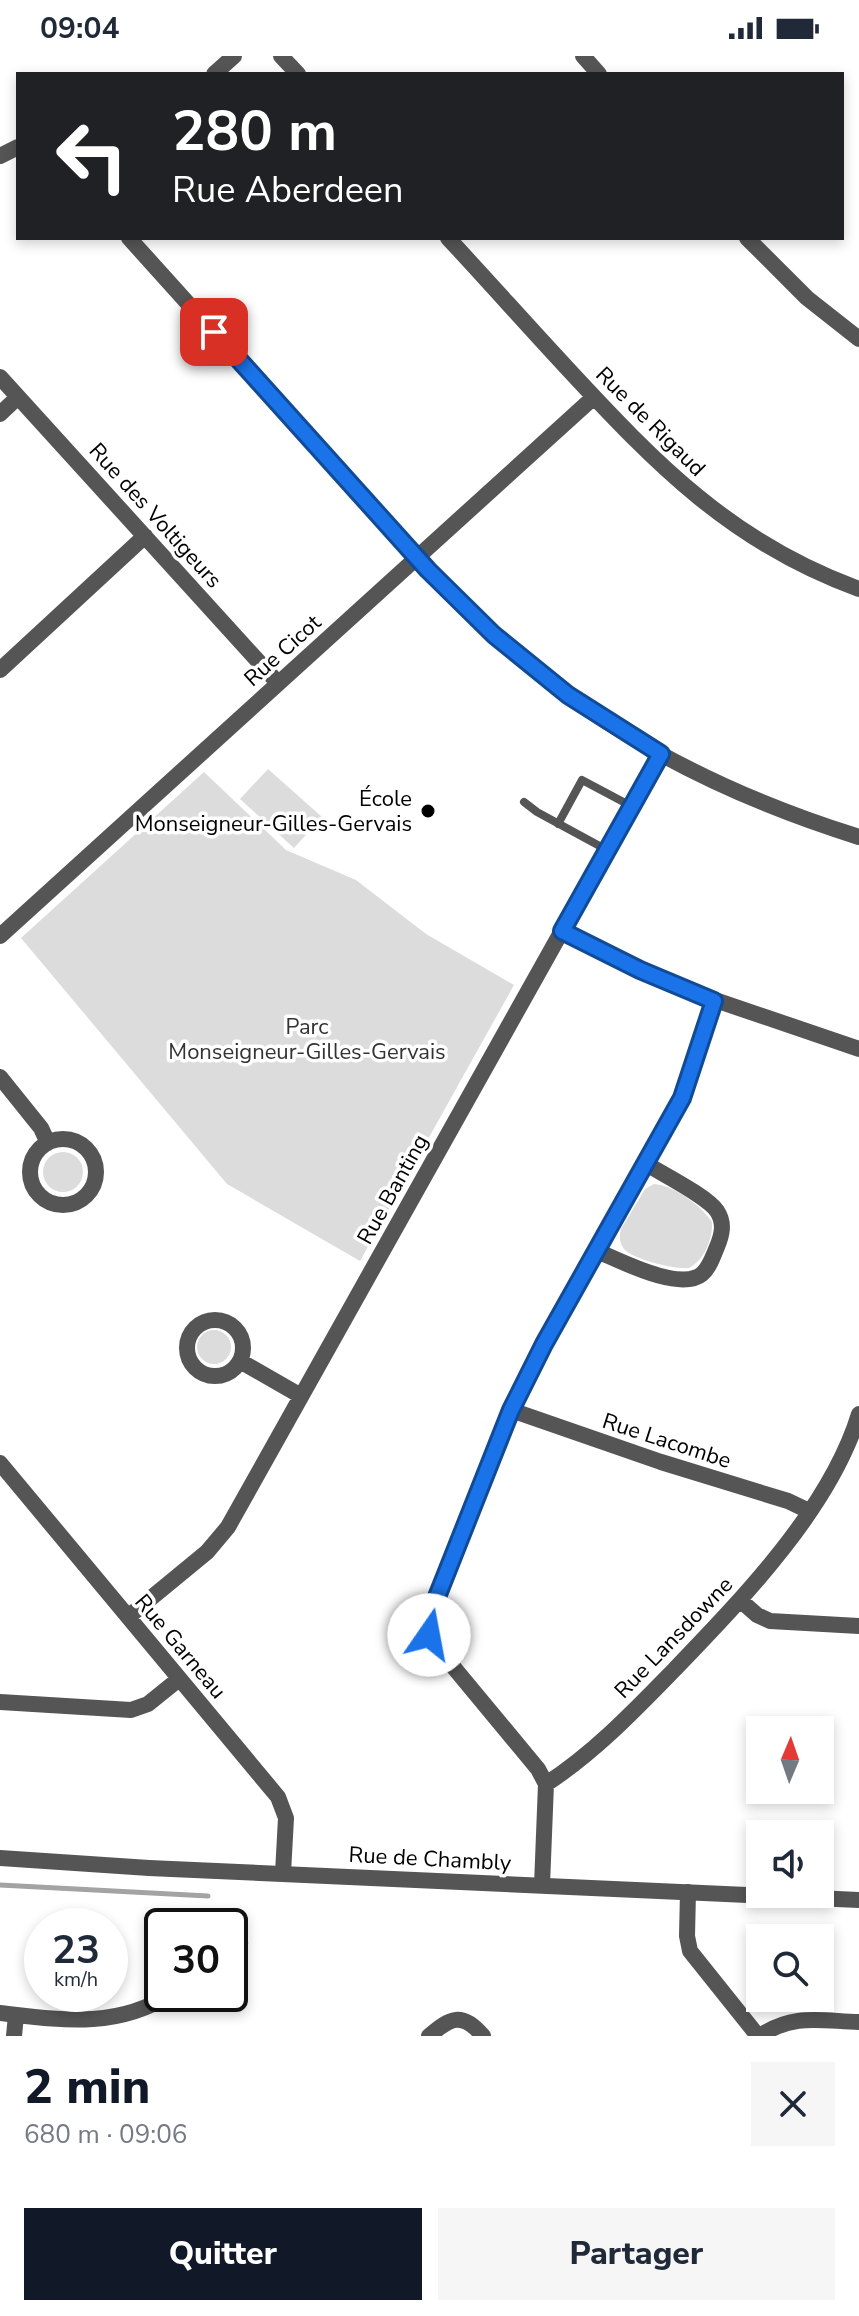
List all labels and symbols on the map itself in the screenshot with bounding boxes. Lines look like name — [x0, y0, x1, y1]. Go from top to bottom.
pin — [180, 298, 248, 366]
street label: Rue de Rigaud — [589, 360, 712, 483]
street label: Rue des Voltigeurs — [82, 437, 229, 595]
street label: Rue Cicot — [238, 608, 328, 693]
place label: École Monseigneur-Gilles-Gervais — [135, 784, 412, 839]
marker: École Monseigneur-Gilles-Gervais — [419, 802, 437, 820]
park label: Parc Monseigneur-Gilles-Gervais — [168, 1012, 446, 1067]
street label: Rue Banting — [350, 1129, 435, 1250]
street label: Rue Lacombe — [599, 1406, 735, 1476]
street label: Rue Lansdowne — [608, 1570, 740, 1705]
street label: Rue Garneau — [128, 1588, 233, 1705]
position arrow — [387, 1593, 471, 1677]
north arrow — [746, 1716, 834, 1804]
street label: Rue de Chambly — [348, 1840, 513, 1878]
speed limit sign: 30 — [144, 1908, 248, 2012]

